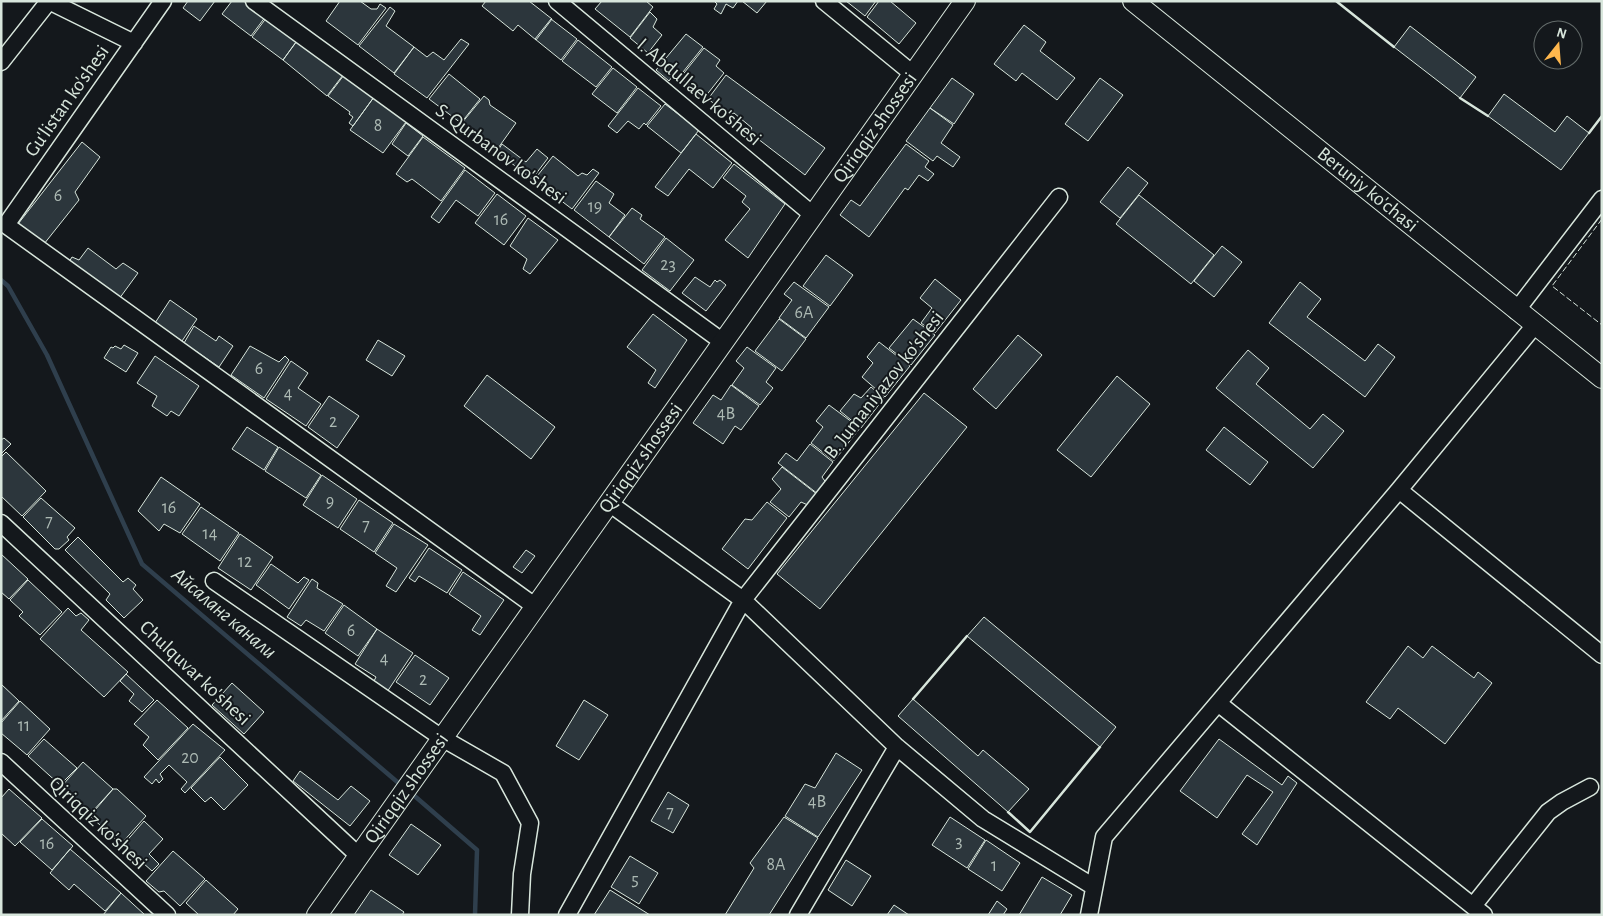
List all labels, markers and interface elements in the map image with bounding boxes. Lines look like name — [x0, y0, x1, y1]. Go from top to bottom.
north arrow — [1533, 20, 1583, 70]
text: N — [1555, 25, 1568, 42]
street label: I. Abdullaev ko'shesi — [633, 34, 765, 150]
street label: Gu'listan ko'shesi — [21, 42, 113, 160]
street label: Qiriqqiz shossesi — [829, 69, 921, 186]
street label: S. Qurbanov ko'shesi — [432, 100, 570, 208]
house number: 8 — [374, 117, 382, 135]
street label: Beruniy ko'chasi — [1313, 143, 1422, 236]
house number: 6 — [54, 187, 62, 205]
house number: 19 — [588, 198, 602, 216]
house number: 16 — [494, 211, 508, 229]
house number: 23 — [660, 256, 676, 274]
house number: 6A — [795, 304, 814, 322]
street label: B. Jumaniyazov ko'shesi — [820, 308, 948, 462]
house number: 6 — [255, 360, 263, 378]
house number: 4 — [284, 385, 293, 403]
street label: Qiriqqiz shossesi — [595, 399, 687, 517]
house number: 4B — [717, 405, 735, 423]
house number: 2 — [329, 413, 337, 431]
house number: 9 — [326, 493, 334, 511]
house number: 16 — [162, 499, 176, 517]
house number: 7 — [45, 513, 53, 531]
house number: 7 — [362, 517, 370, 535]
house number: 14 — [203, 525, 218, 543]
house number: 12 — [238, 553, 252, 571]
water label: Айсаланг канали — [167, 563, 280, 663]
street label: Chulquvar ko'shesi — [136, 617, 254, 729]
house number: 6 — [347, 622, 355, 640]
house number: 4 — [380, 650, 389, 668]
house number: 2 — [419, 671, 427, 689]
house number: 11 — [18, 717, 30, 735]
street label: Qiriqqiz shossesi — [361, 730, 452, 847]
house number: 20 — [181, 749, 199, 767]
street label: Qiriqqiz ko'shesi — [45, 773, 151, 873]
house number: 4B — [808, 793, 826, 811]
house number: 7 — [666, 804, 674, 822]
house number: 3 — [955, 833, 963, 851]
house number: 16 — [40, 835, 54, 853]
house number: 8A — [767, 856, 786, 874]
house number: 1 — [991, 857, 997, 875]
house number: 5 — [631, 871, 639, 889]

